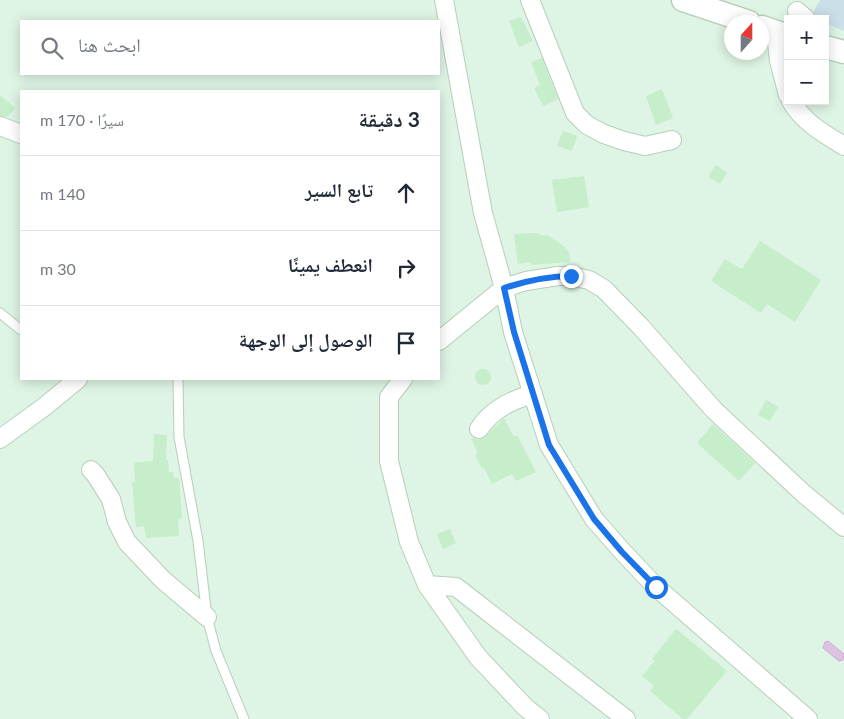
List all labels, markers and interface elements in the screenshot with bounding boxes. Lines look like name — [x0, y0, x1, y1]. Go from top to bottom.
north arrow — [724, 15, 769, 60]
map controls — [784, 15, 829, 105]
button: + — [784, 15, 829, 60]
search box — [20, 20, 440, 75]
text: ابحث هنا — [78, 33, 141, 56]
icon: search — [38, 34, 66, 62]
button: − — [784, 60, 829, 105]
text: 3 دقيقة — [359, 106, 420, 131]
text: سيرًا · 170 m — [40, 110, 124, 129]
text: تابع السير — [305, 178, 373, 201]
icon: ahead — [392, 179, 420, 207]
text: 140 m — [40, 184, 85, 203]
text: انعطف يمينًا — [288, 253, 373, 276]
icon: right — [392, 254, 420, 282]
text: 30 m — [40, 259, 76, 278]
route end — [560, 265, 583, 288]
text: الوصول إلى الوجهة — [239, 328, 373, 351]
icon: arrive — [392, 329, 420, 357]
route start — [645, 576, 668, 599]

